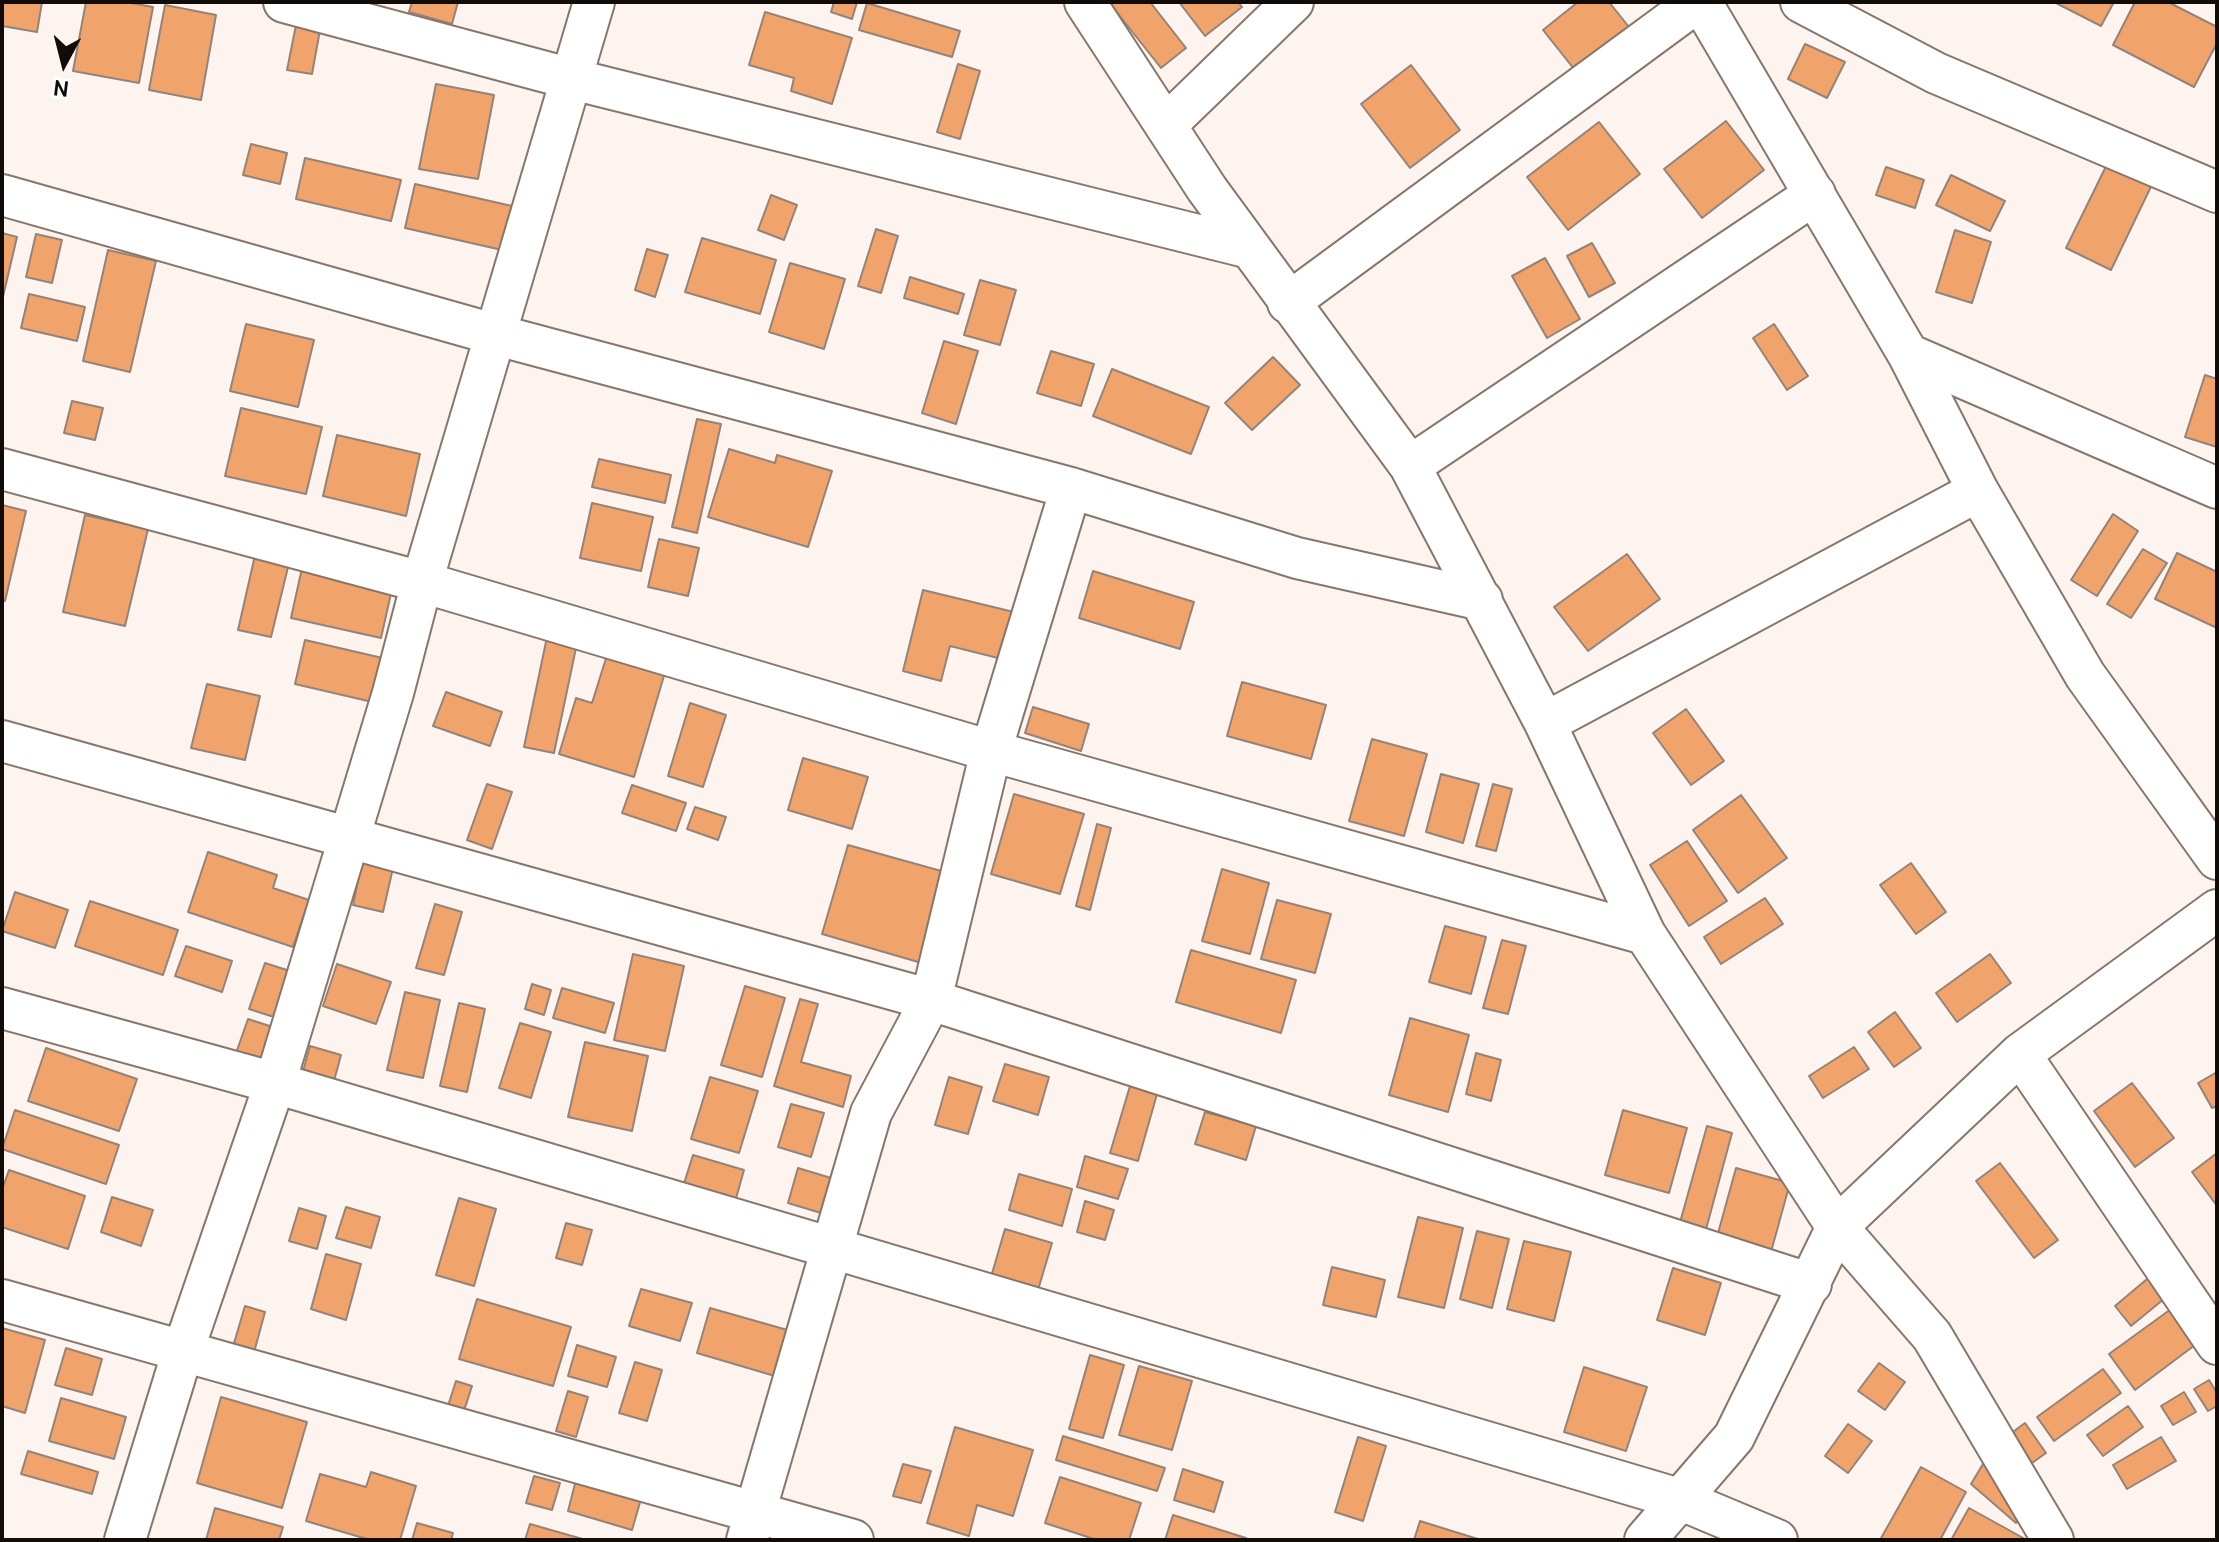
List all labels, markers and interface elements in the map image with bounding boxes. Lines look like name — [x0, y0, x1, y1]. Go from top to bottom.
north arrow — [24, 24, 104, 104]
text: N — [52, 74, 70, 103]

